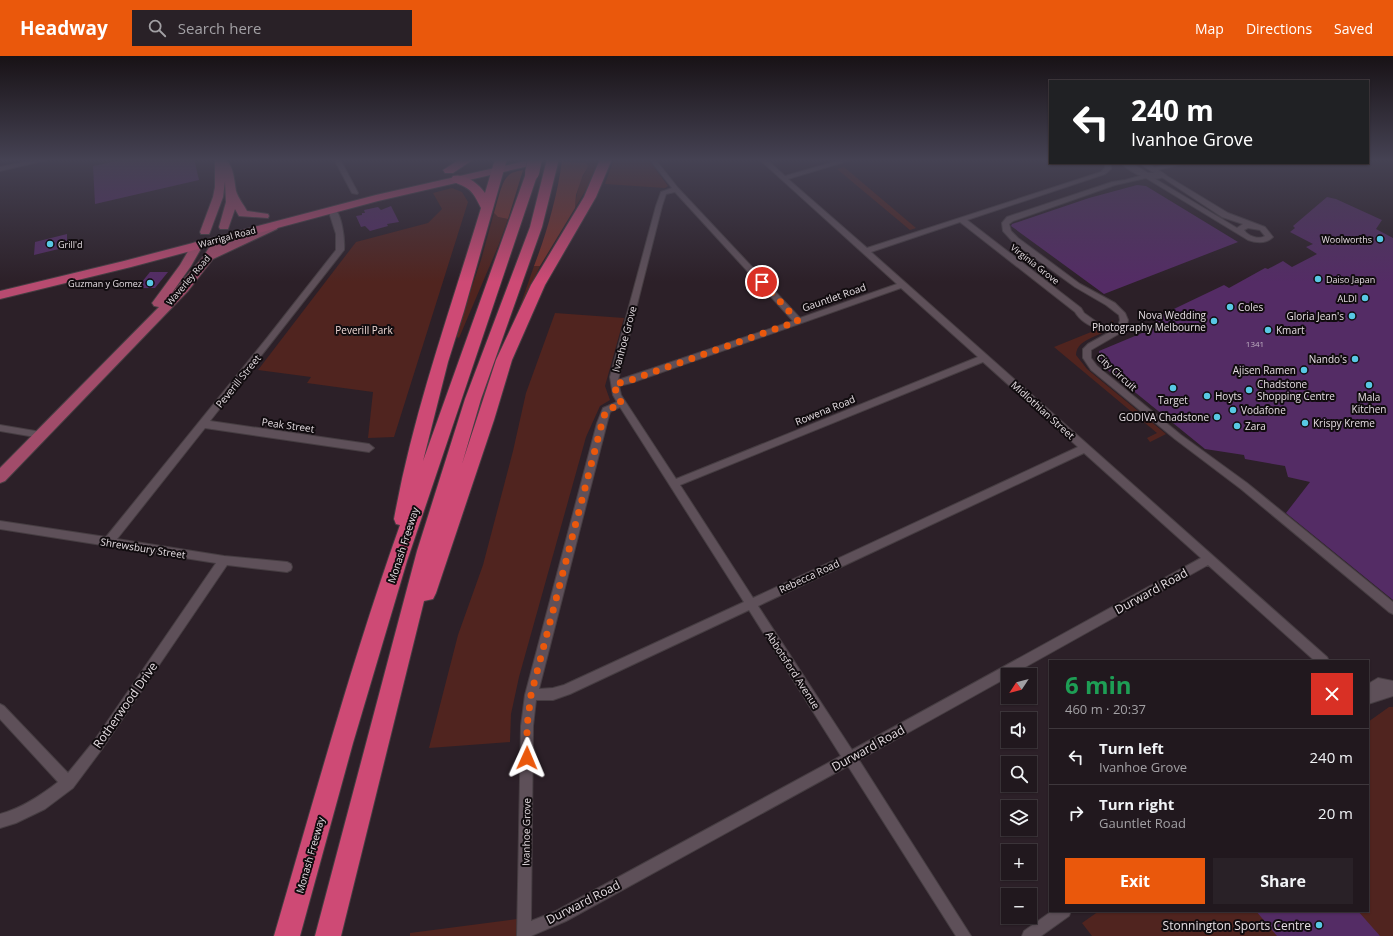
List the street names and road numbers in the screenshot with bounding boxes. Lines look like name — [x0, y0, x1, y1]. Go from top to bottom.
street label: Warrigal Road — [197, 223, 257, 251]
street label: Virginia Grove — [1008, 241, 1062, 287]
street label: Waverley Road — [163, 252, 213, 308]
street label: Gauntlet Road — [800, 280, 868, 314]
street label: Ivanhoe Grove — [608, 304, 640, 374]
street label: City Circuit — [1094, 350, 1141, 394]
street label: Peverill Street — [212, 351, 264, 410]
street label: Midlothian Street — [1008, 378, 1078, 442]
street label: Rowena Road — [793, 392, 857, 428]
street label: Peak Street — [261, 414, 316, 436]
street label: Monash Freeway — [384, 504, 422, 585]
street label: Shrewsbury Street — [100, 534, 187, 562]
street label: Rebecca Road — [777, 556, 841, 596]
street label: Durward Road — [1111, 564, 1191, 618]
street label: Abbotsford Avenue — [763, 628, 824, 712]
street label: Rotherwood Drive — [89, 658, 161, 751]
street label: Durward Road — [828, 721, 908, 775]
street label: Ivanhoe Grove — [518, 798, 534, 866]
street label: Monash Freeway — [292, 814, 328, 895]
street label: Durward Road — [543, 876, 623, 928]

